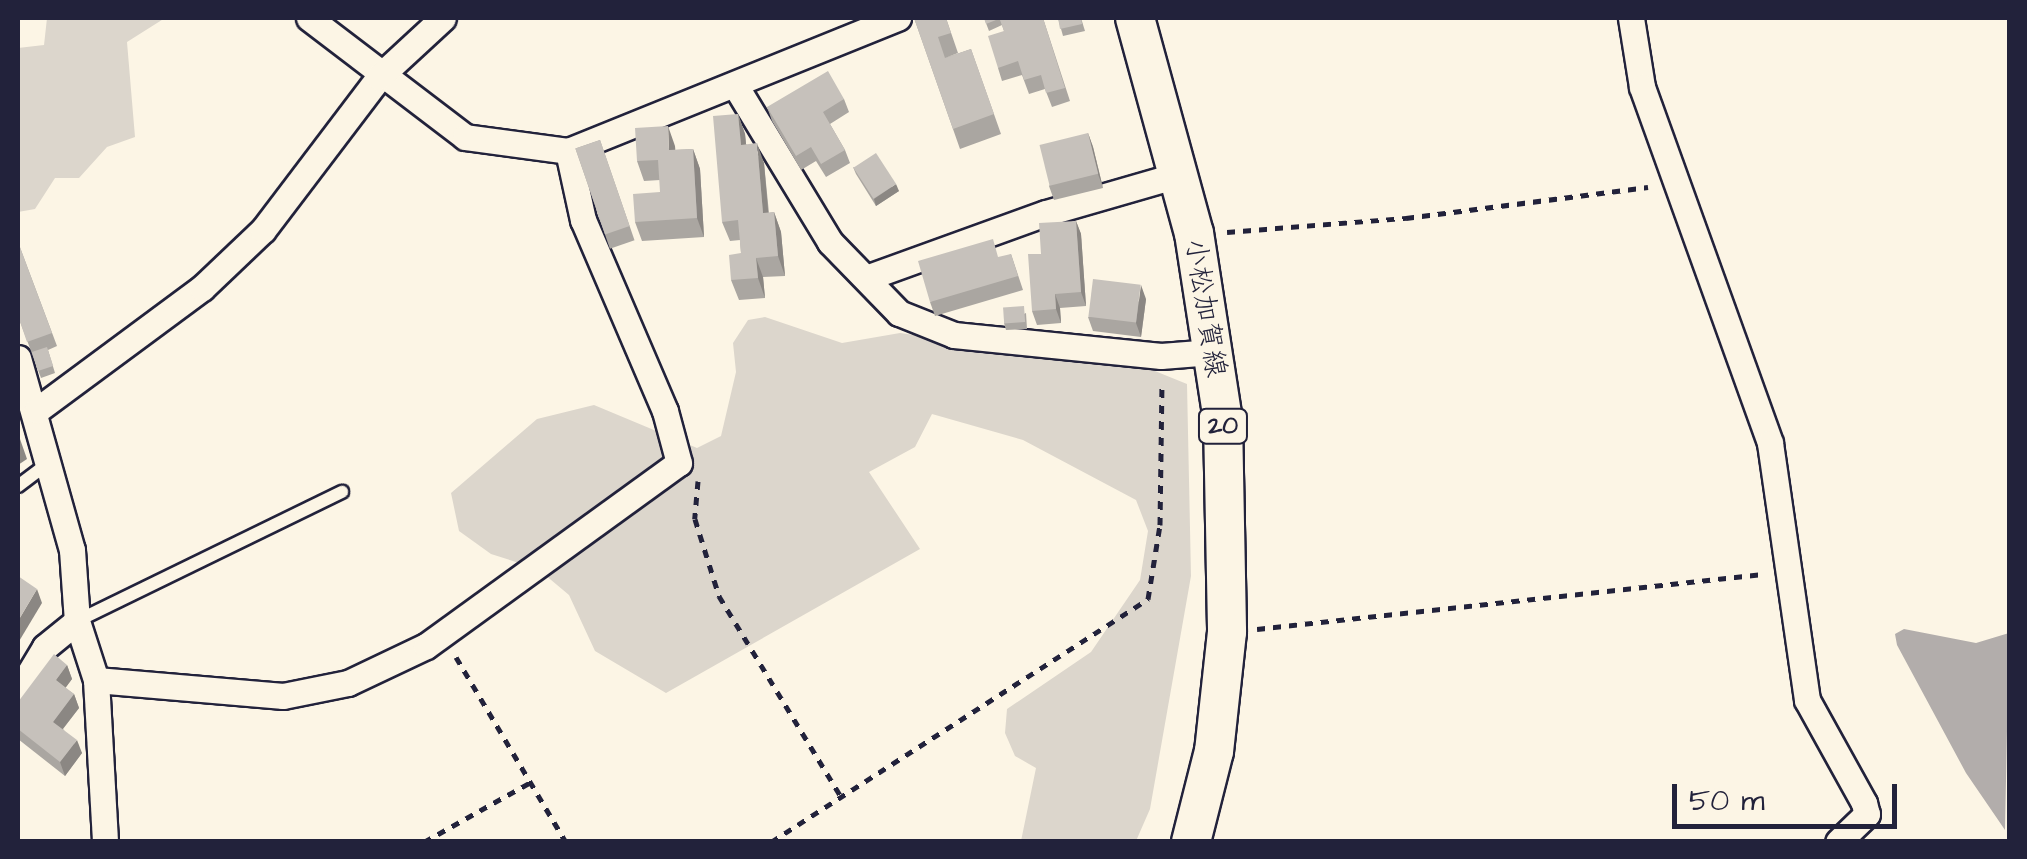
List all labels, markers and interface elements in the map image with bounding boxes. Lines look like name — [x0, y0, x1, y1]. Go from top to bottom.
street label: 小松加賀線 — [1177, 236, 1233, 380]
road number: 20 — [1196, 406, 1250, 446]
scale bar — [1677, 764, 1902, 826]
text: 50 m — [1689, 780, 1765, 822]

